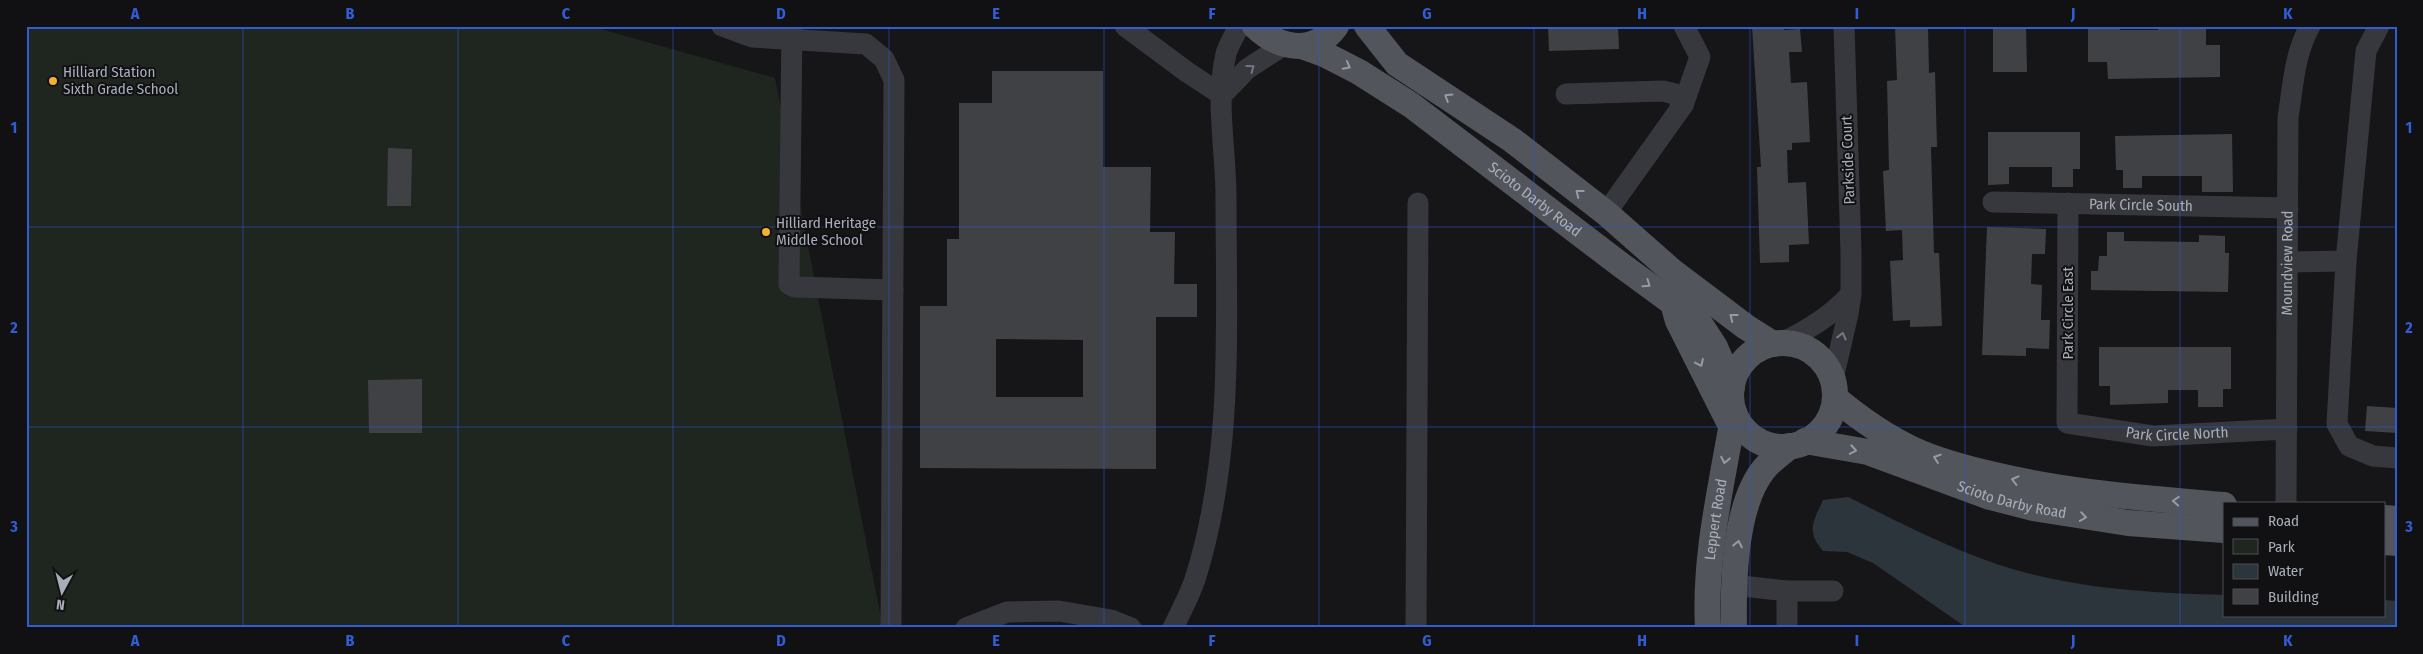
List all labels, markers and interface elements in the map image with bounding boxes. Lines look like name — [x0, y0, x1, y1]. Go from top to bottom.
text: A — [130, 4, 140, 23]
text: B — [346, 4, 355, 23]
text: C — [562, 4, 571, 23]
text: D — [776, 4, 786, 23]
text: E — [992, 4, 1000, 23]
text: F — [1208, 4, 1216, 23]
text: G — [1422, 4, 1432, 23]
text: H — [1637, 4, 1647, 23]
text: I — [1855, 4, 1859, 23]
text: J — [2070, 4, 2075, 23]
text: K — [2283, 4, 2293, 23]
one-way arrow — [1341, 60, 1350, 70]
place label: Hilliard Station Sixth Grade School — [63, 63, 178, 98]
one-way arrow — [1245, 65, 1254, 73]
marker: Hilliard Station Sixth Grade School — [47, 75, 59, 87]
one-way arrow — [1445, 93, 1454, 103]
street label: Parkside Court — [1837, 115, 1859, 205]
text: 1 — [11, 118, 17, 137]
text: 1 — [2406, 118, 2412, 137]
street label: Scioto Darby Road — [1485, 158, 1585, 240]
one-way arrow — [1575, 190, 1585, 199]
street label: Park Circle South — [2089, 195, 2193, 215]
street label: Moundview Road — [2278, 211, 2297, 315]
place label: Hilliard Heritage Middle School — [776, 214, 876, 249]
marker: Hilliard Heritage Middle School — [760, 226, 772, 238]
street label: Park Circle East — [2059, 266, 2077, 360]
one-way arrow — [1641, 278, 1651, 287]
one-way arrow — [1729, 314, 1739, 323]
text: 2 — [9, 318, 18, 337]
text: 2 — [2404, 318, 2413, 337]
one-way arrow — [1837, 333, 1847, 341]
one-way arrow — [1694, 358, 1704, 367]
street label: Park Circle North — [2125, 423, 2229, 445]
one-way arrow — [1849, 444, 1858, 454]
one-way arrow — [1933, 454, 1942, 464]
one-way arrow — [1720, 456, 1731, 465]
one-way arrow — [2010, 475, 2019, 486]
street label: Leppert Road — [1701, 477, 1731, 561]
street label: Scioto Darby Road — [1955, 477, 2068, 522]
one-way arrow — [2171, 496, 2179, 507]
legend — [2223, 502, 2386, 616]
one-way arrow — [2080, 511, 2088, 522]
text: Road — [2268, 512, 2299, 530]
text: 3 — [9, 517, 18, 536]
text: 3 — [2404, 517, 2413, 536]
text: Park — [2268, 538, 2295, 556]
one-way arrow — [1732, 540, 1743, 549]
text: Water — [2268, 562, 2304, 580]
north arrow — [38, 566, 88, 616]
text: Building — [2268, 588, 2319, 606]
text: N — [55, 595, 66, 613]
text: A — [130, 631, 140, 650]
text: B — [346, 631, 355, 650]
text: C — [562, 631, 571, 650]
text: D — [776, 631, 786, 650]
text: E — [992, 631, 1000, 650]
text: F — [1208, 631, 1216, 650]
text: G — [1422, 631, 1432, 650]
text: H — [1637, 631, 1647, 650]
text: I — [1855, 631, 1859, 650]
text: J — [2070, 631, 2075, 650]
text: K — [2283, 631, 2293, 650]

